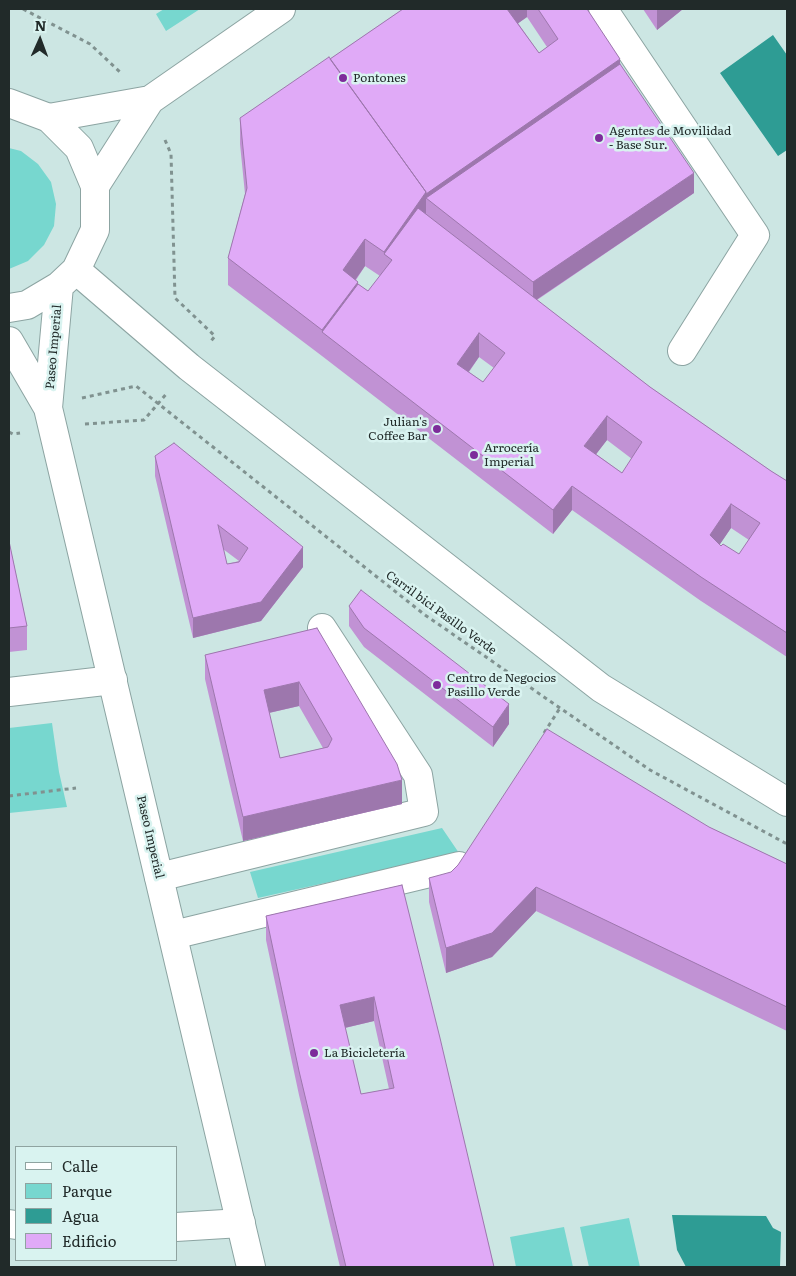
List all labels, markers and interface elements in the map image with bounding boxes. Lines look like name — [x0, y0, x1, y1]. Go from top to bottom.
north arrow — [15, 15, 65, 65]
text: N — [34, 15, 47, 35]
place label: Pontones — [353, 71, 406, 85]
marker: Pontones — [337, 72, 349, 84]
place label: Agentes de Movilidad - Base Sur. — [609, 124, 731, 152]
marker: Agentes de Movilidad - Base Sur. — [593, 132, 605, 144]
street label: Paseo Imperial — [43, 304, 65, 390]
place label: Julian's Coffee Bar — [368, 415, 427, 443]
marker: Julian's Coffee Bar — [431, 423, 443, 435]
place label: Arrocería Imperial — [484, 441, 539, 469]
marker: Arrocería Imperial — [468, 449, 480, 461]
street label: Carril bici Pasillo Verde — [383, 568, 499, 658]
place label: Centro de Negocios Pasillo Verde — [447, 671, 556, 699]
marker: Centro de Negocios Pasillo Verde — [431, 679, 443, 691]
street label: Paseo Imperial — [133, 794, 167, 880]
place label: La Bicicletería — [324, 1046, 405, 1060]
marker: La Bicicletería — [308, 1047, 320, 1059]
legend — [15, 1146, 178, 1261]
text: Calle — [62, 1154, 98, 1177]
text: Parque — [62, 1179, 112, 1202]
text: Agua — [62, 1204, 99, 1227]
text: Edificio — [62, 1229, 117, 1252]

